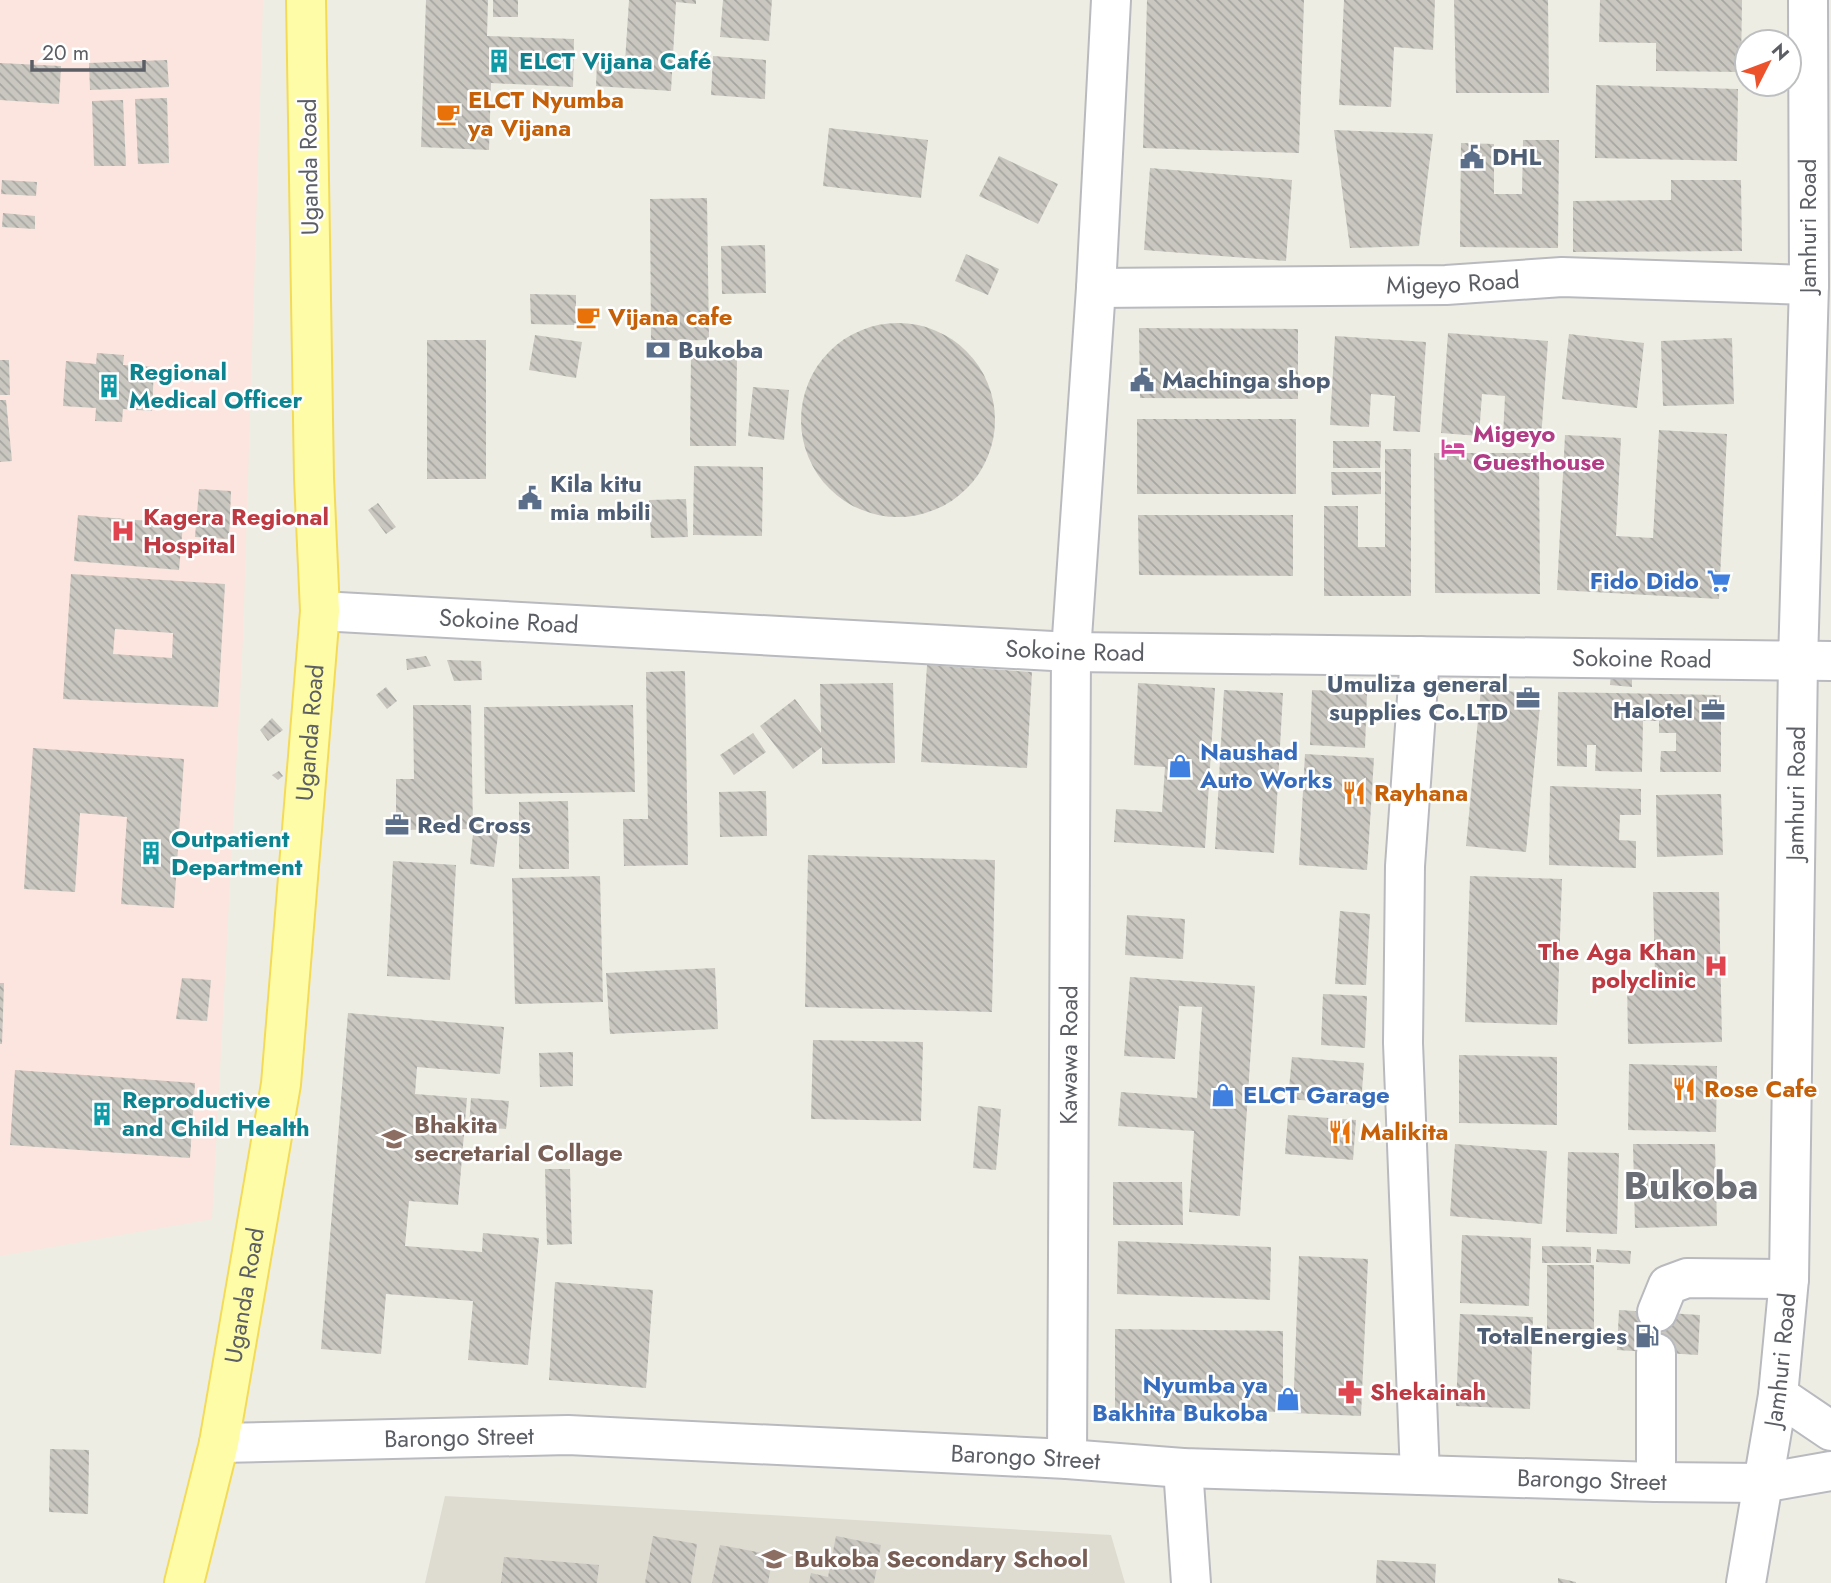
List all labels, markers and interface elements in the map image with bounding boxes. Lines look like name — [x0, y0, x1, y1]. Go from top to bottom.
scale bar — [32, 28, 144, 72]
north arrow — [1733, 28, 1803, 98]
text: N — [1765, 37, 1795, 67]
text: 20 m — [42, 38, 89, 68]
place label: ELCT Vijana Café — [519, 43, 712, 78]
building icon: ELCT Vijana Café — [485, 47, 513, 75]
place label: ELCT Nyumba ya Vijana — [467, 82, 624, 145]
street label: Uganda Road — [290, 98, 327, 236]
cafe icon: ELCT Nyumba ya Vijana — [434, 100, 462, 128]
place label: DHL — [1492, 139, 1541, 174]
public building icon: DHL — [1458, 143, 1486, 171]
street label: Jamhuri Road — [1790, 159, 1825, 296]
street label: Migeyo Road — [1386, 262, 1521, 303]
place label: Vijana cafe — [607, 299, 732, 334]
cafe icon: Vijana cafe — [574, 303, 602, 331]
place label: Bukoba — [678, 332, 763, 367]
bank icon: Bukoba — [644, 336, 672, 364]
place label: Regional Medical Officer — [129, 354, 302, 417]
place label: Machinga shop — [1162, 362, 1331, 397]
public building icon: Machinga shop — [1128, 366, 1156, 394]
building icon: Regional Medical Officer — [95, 372, 123, 400]
place label: Migeyo Guesthouse — [1473, 416, 1605, 479]
hotel icon: Migeyo Guesthouse — [1439, 434, 1467, 462]
place label: Kila kitu mia mbili — [550, 466, 651, 529]
public building icon: Kila kitu mia mbili — [516, 484, 544, 512]
place label: Kagera Regional Hospital — [143, 499, 329, 562]
hospital icon: Kagera Regional Hospital — [109, 517, 137, 545]
place label: Fido Dido — [1590, 563, 1699, 598]
supermarket icon: Fido Dido — [1705, 567, 1733, 595]
street label: Sokoine Road — [438, 600, 580, 642]
street label: Sokoine Road — [1004, 630, 1145, 670]
street label: Sokoine Road — [1572, 640, 1712, 677]
street label: Uganda Road — [286, 663, 333, 803]
place label: Umuliza general supplies Co.LTD — [1327, 666, 1508, 729]
office icon: Umuliza general supplies Co.LTD — [1514, 684, 1542, 712]
place label: Halotel — [1613, 692, 1693, 727]
office icon: Halotel — [1699, 696, 1727, 724]
street label: Jamhuri Road — [1777, 726, 1814, 864]
place label: Naushad Auto Works — [1199, 734, 1332, 797]
shop icon: Naushad Auto Works — [1166, 752, 1194, 780]
place label: Rayhana — [1374, 775, 1468, 810]
restaurant icon: Rayhana — [1340, 779, 1368, 807]
place label: Red Cross — [417, 807, 531, 842]
office icon: Red Cross — [383, 811, 411, 839]
place label: Outpatient Department — [171, 821, 303, 884]
building icon: Outpatient Department — [137, 839, 165, 867]
place label: The Aga Khan polyclinic — [1538, 934, 1696, 997]
hospital icon: The Aga Khan polyclinic — [1702, 952, 1730, 980]
street label: Kawawa Road — [1051, 985, 1086, 1125]
place label: Rose Cafe — [1704, 1071, 1817, 1106]
restaurant icon: Rose Cafe — [1670, 1075, 1698, 1103]
place label: ELCT Garage — [1243, 1077, 1390, 1112]
shop icon: ELCT Garage — [1209, 1081, 1237, 1109]
place label: Reproductive and Child Health — [122, 1082, 310, 1145]
building icon: Reproductive and Child Health — [88, 1100, 116, 1128]
place label: Bhakita secretarial Collage — [414, 1107, 623, 1170]
place label: Malikita — [1360, 1114, 1448, 1149]
restaurant icon: Malikita — [1326, 1118, 1354, 1146]
school or university icon: Bhakita secretarial Collage — [380, 1125, 408, 1153]
district label: Bukoba — [1624, 1158, 1758, 1213]
street label: Uganda Road — [215, 1225, 273, 1366]
street label: Jamhuri Road — [1754, 1291, 1805, 1432]
place label: TotalEnergies — [1477, 1318, 1627, 1353]
fuel station icon: TotalEnergies — [1633, 1322, 1661, 1350]
place label: Nyumba ya Bakhita Bukoba — [1092, 1367, 1268, 1430]
place label: Shekainah — [1370, 1374, 1486, 1409]
pharmacy icon: Shekainah — [1336, 1378, 1364, 1406]
shop icon: Nyumba ya Bakhita Bukoba — [1274, 1385, 1302, 1413]
street label: Barongo Street — [384, 1418, 534, 1456]
street label: Barongo Street — [950, 1435, 1102, 1479]
street label: Barongo Street — [1516, 1460, 1667, 1499]
place label: Bukoba Secondary School — [794, 1541, 1088, 1576]
school or university icon: Bukoba Secondary School — [760, 1545, 788, 1573]

